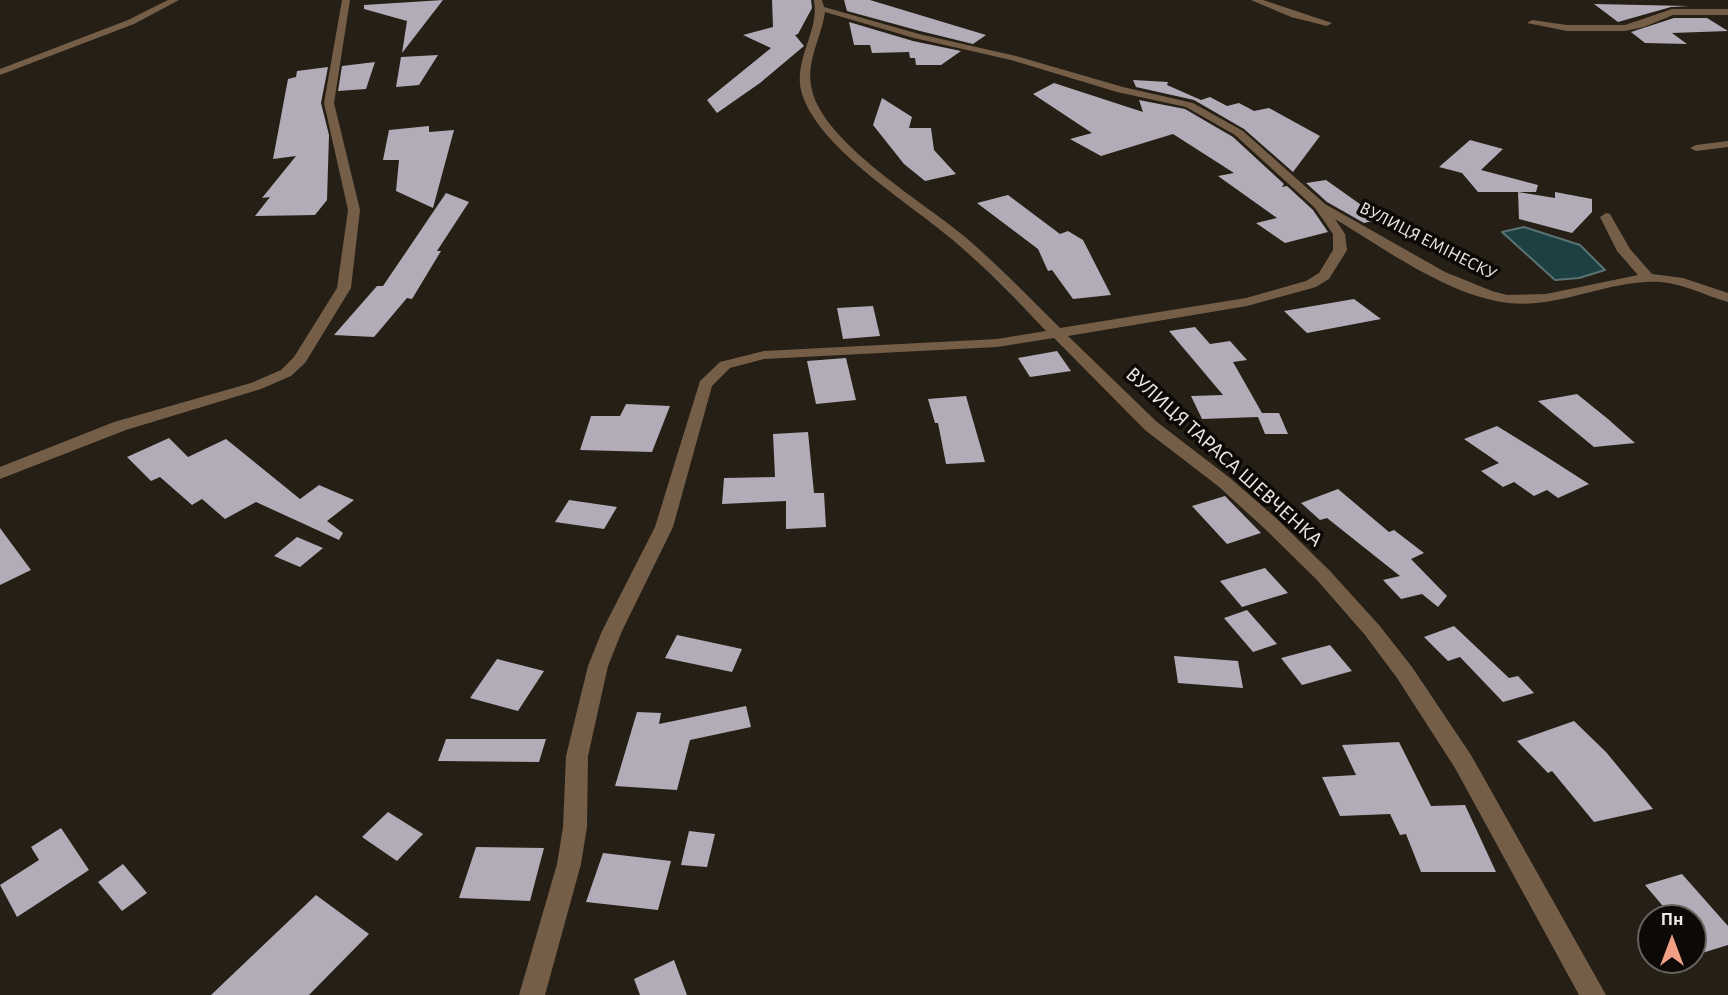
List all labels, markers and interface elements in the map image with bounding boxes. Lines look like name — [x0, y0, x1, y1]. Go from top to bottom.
street label: ВУЛИЦЯ ЕМІНЕСКУ — [1356, 197, 1500, 285]
street label: ВУЛИЦЯ ТАРАСА ШЕВЧЕНКА — [1120, 362, 1328, 552]
north arrow — [1637, 904, 1707, 974]
text: Пн — [1660, 910, 1684, 929]

